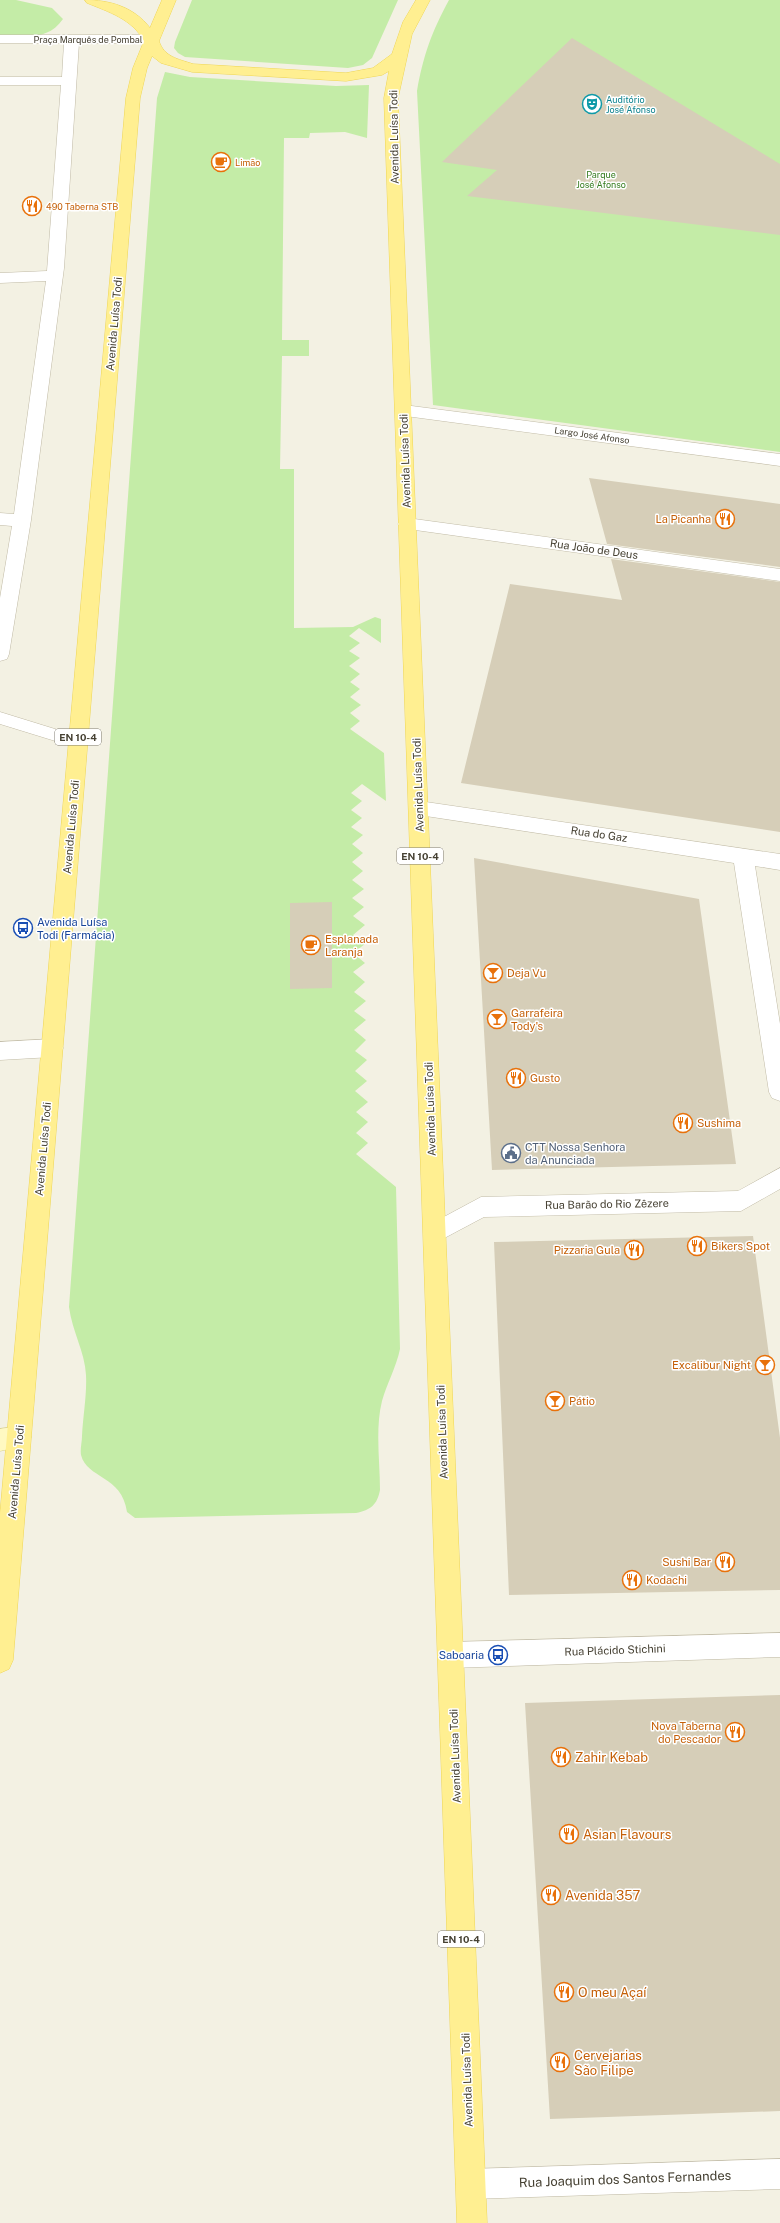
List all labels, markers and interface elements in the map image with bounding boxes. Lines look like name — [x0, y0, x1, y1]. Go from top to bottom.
street label: Praça Marquês de Pombal — [34, 34, 143, 45]
street label: Avenida Luísa Todi — [387, 90, 401, 184]
theatre icon: Auditório José Afonso — [581, 93, 603, 115]
place label: Auditório José Afonso — [606, 94, 656, 115]
cafe icon: Limão — [210, 151, 232, 173]
place label: Limão — [235, 157, 260, 168]
park label: Parque José Afonso — [576, 169, 626, 190]
restaurant icon: 490 Taberna STB — [21, 195, 43, 217]
place label: 490 Taberna STB — [46, 201, 118, 212]
street label: Avenida Luísa Todi — [104, 276, 124, 372]
street label: Avenida Luísa Todi — [397, 414, 413, 508]
street label: Largo José Afonso — [554, 424, 630, 446]
restaurant icon: La Picanha — [714, 508, 736, 530]
place label: La Picanha — [656, 513, 711, 525]
street label: Rua João de Deus — [549, 537, 639, 561]
road number: EN 10-4 — [55, 729, 101, 745]
street label: Avenida Luísa Todi — [410, 738, 426, 832]
street label: Avenida Luísa Todi — [61, 779, 81, 875]
street label: Rua do Gaz — [570, 824, 628, 844]
road number: EN 10-4 — [397, 848, 443, 864]
place label: Avenida Luísa Todi (Farmácia) — [37, 916, 115, 941]
bus stop icon: Avenida Luísa Todi (Farmácia) — [12, 917, 34, 939]
place label: Esplanada Laranja — [325, 933, 378, 958]
cafe icon: Esplanada Laranja — [300, 934, 322, 956]
bar icon: Deja Vu — [482, 962, 504, 984]
place label: Deja Vu — [507, 967, 546, 979]
place label: Garrafeira Tody's — [511, 1007, 563, 1032]
bar icon: Garrafeira Tody's — [486, 1008, 508, 1030]
street label: Avenida Luísa Todi — [422, 1062, 438, 1156]
restaurant icon: Gusto — [505, 1067, 527, 1089]
place label: Gusto — [530, 1072, 560, 1084]
street label: Avenida Luísa Todi — [33, 1101, 53, 1197]
restaurant icon: Sushima — [672, 1112, 694, 1134]
place label: Sushima — [697, 1117, 741, 1129]
place label: CTT Nossa Senhora da Anunciada — [525, 1141, 625, 1166]
public building icon: CTT Nossa Senhora da Anunciada — [500, 1142, 522, 1164]
street label: Rua Barão do Rio Zêzere — [545, 1197, 669, 1211]
restaurant icon: Bikers Spot — [686, 1235, 708, 1257]
restaurant icon: Pizzaria Gula — [623, 1239, 645, 1261]
place label: Bikers Spot — [711, 1240, 770, 1252]
place label: Pizzaria Gula — [554, 1244, 620, 1256]
bar icon: Excalibur Night — [754, 1354, 776, 1376]
place label: Excalibur Night — [672, 1359, 751, 1371]
street label: Avenida Luísa Todi — [434, 1385, 450, 1479]
bar icon: Pátio — [544, 1390, 566, 1412]
place label: Pátio — [569, 1395, 595, 1407]
street label: Avenida Luísa Todi — [6, 1424, 26, 1520]
restaurant icon: Sushi Bar — [714, 1551, 736, 1573]
place label: Sushi Bar — [662, 1556, 711, 1568]
restaurant icon: Kodachi — [621, 1569, 643, 1591]
place label: Kodachi — [646, 1574, 687, 1586]
street label: Rua Plácido Stichini — [564, 1642, 666, 1658]
bus stop icon: Saboaria — [487, 1644, 509, 1666]
place label: Saboaria — [439, 1649, 484, 1661]
street label: Avenida Luísa Todi — [447, 1709, 463, 1803]
place label: Nova Taberna do Pescador — [651, 1720, 721, 1745]
restaurant icon: Nova Taberna do Pescador — [724, 1721, 746, 1743]
restaurant icon: Zahir Kebab — [550, 1746, 572, 1768]
place label: Zahir Kebab — [575, 1750, 648, 1765]
restaurant icon: Asian Flavours — [558, 1823, 580, 1845]
place label: Asian Flavours — [583, 1827, 671, 1842]
restaurant icon: Avenida 357 — [540, 1884, 562, 1906]
place label: Avenida 357 — [565, 1888, 641, 1903]
road number: EN 10-4 — [438, 1931, 484, 1947]
restaurant icon: O meu Açaí — [553, 1981, 575, 2003]
place label: O meu Açaí — [578, 1985, 647, 2000]
street label: Avenida Luísa Todi — [459, 2033, 475, 2127]
place label: Cervejarias São Filipe — [574, 2048, 642, 2078]
restaurant icon: Cervejarias São Filipe — [549, 2051, 571, 2073]
street label: Rua Joaquim dos Santos Fernandes — [519, 2168, 731, 2190]

